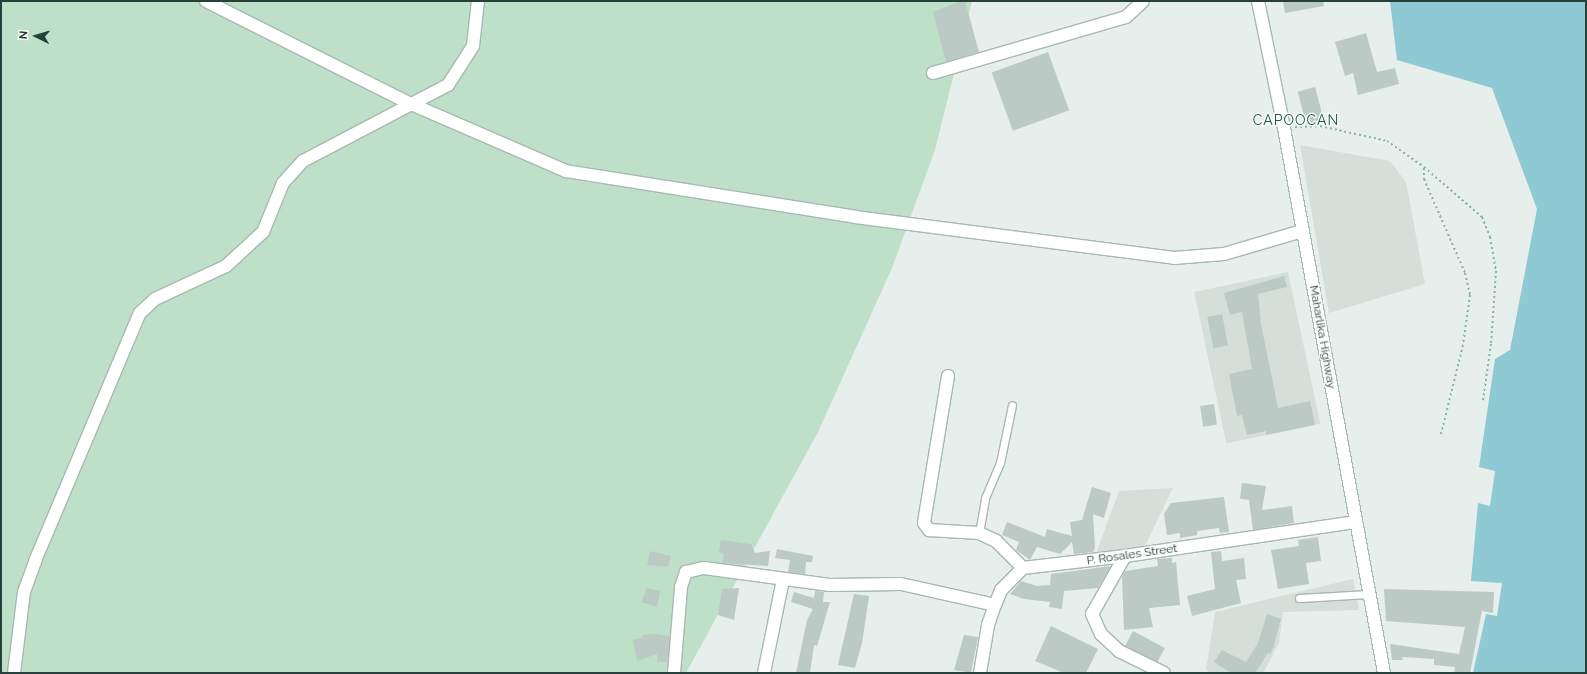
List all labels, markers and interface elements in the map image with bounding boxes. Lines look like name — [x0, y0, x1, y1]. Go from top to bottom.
north arrow — [16, 16, 56, 56]
text: N — [17, 30, 30, 40]
district label: CAPOOCAN — [1253, 112, 1339, 128]
street label: Maharlika Highway — [1306, 284, 1338, 390]
street label: P. Rosales Street — [1086, 542, 1178, 568]

